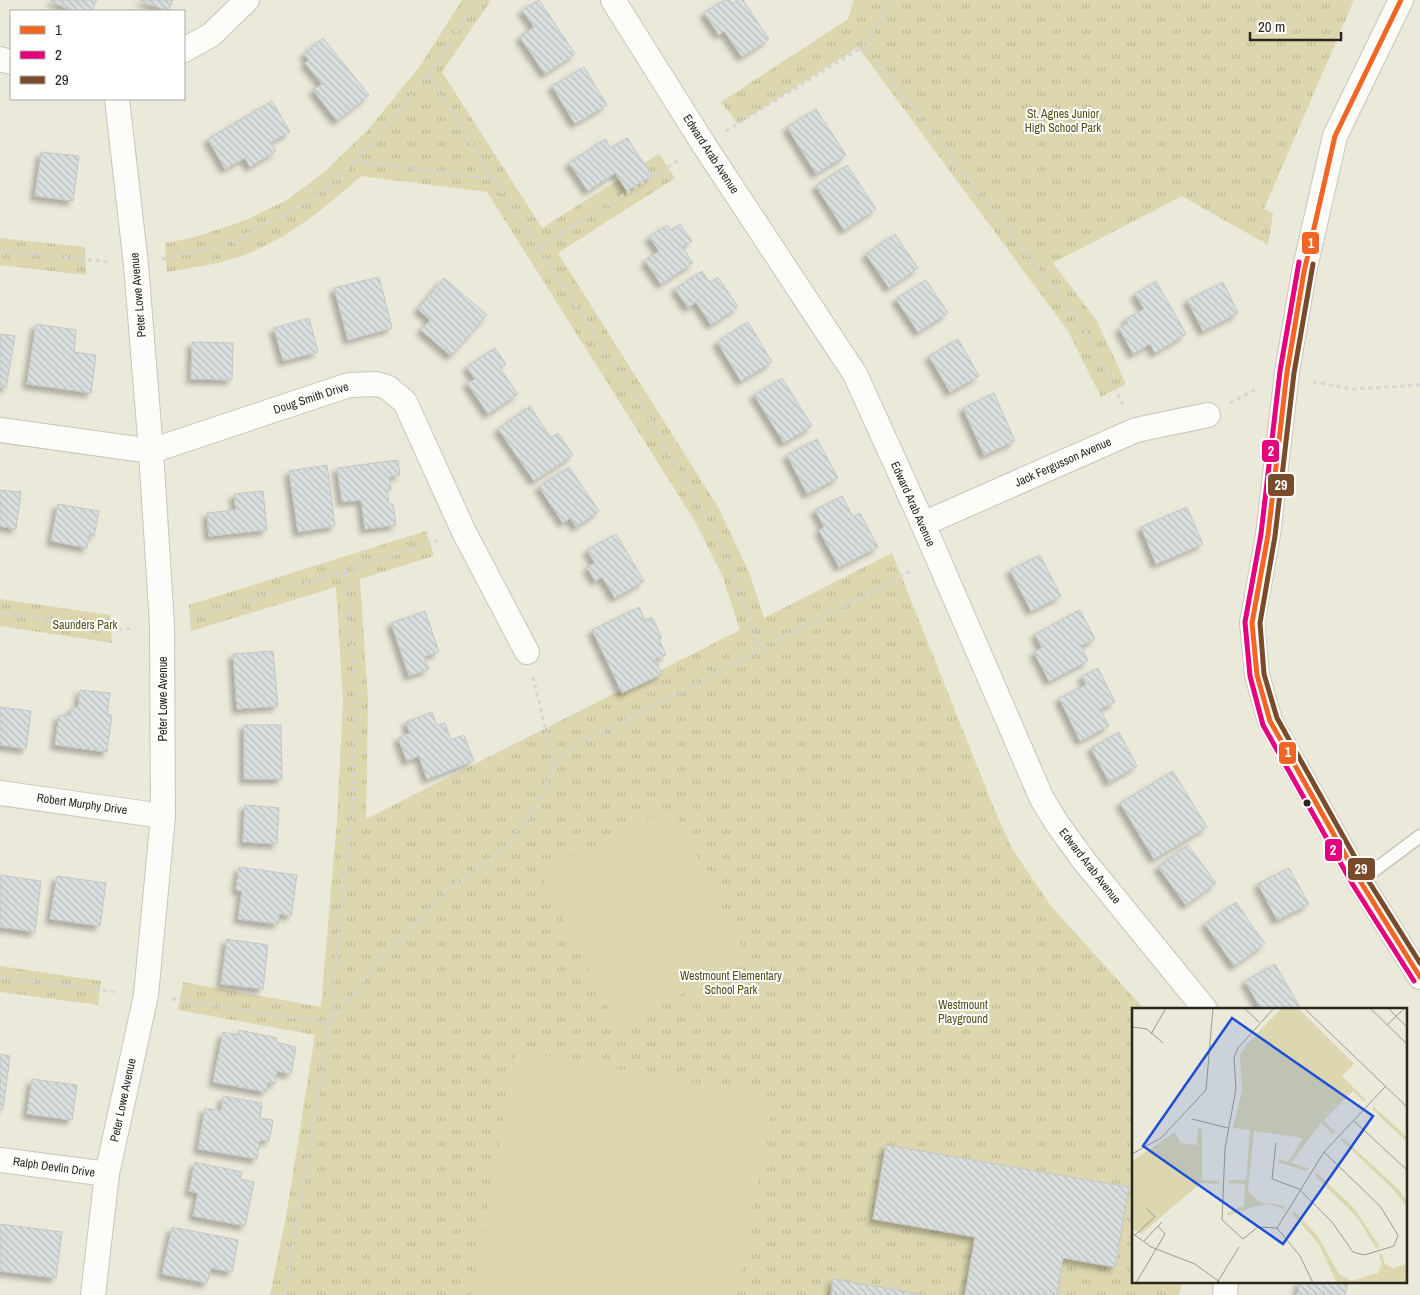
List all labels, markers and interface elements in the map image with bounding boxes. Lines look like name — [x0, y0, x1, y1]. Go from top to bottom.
legend — [10, 10, 185, 100]
scale bar — [1250, 10, 1341, 42]
text: 20 m — [1258, 16, 1285, 37]
text: 1 — [55, 19, 62, 40]
text: 2 — [55, 44, 62, 65]
text: 29 — [55, 69, 69, 90]
park label: St. Agnes Junior High School Park — [1025, 106, 1101, 136]
street label: Edward Arab Avenue — [679, 111, 743, 197]
line badge: 1 — [1301, 231, 1320, 255]
text: 1 — [1308, 234, 1315, 252]
street label: Peter Lowe Avenue — [126, 252, 150, 338]
street label: Doug Smith Drive — [271, 378, 351, 418]
street label: Jack Fergusson Avenue — [1012, 433, 1114, 491]
line badge: 2 — [1261, 439, 1280, 463]
text: 2 — [1268, 442, 1274, 460]
street label: Edward Arab Avenue — [887, 459, 939, 549]
line badge: 29 — [1267, 473, 1295, 497]
text: 29 — [1275, 476, 1287, 494]
park label: Saunders Park — [52, 617, 118, 633]
street label: Peter Lowe Avenue — [155, 656, 171, 742]
line badge: 1 — [1278, 741, 1297, 765]
text: 1 — [1285, 743, 1292, 761]
street label: Robert Murphy Drive — [36, 790, 128, 818]
unlabelled marker — [1302, 798, 1312, 808]
street label: Edward Arab Avenue — [1055, 825, 1125, 907]
line badge: 2 — [1324, 838, 1343, 862]
text: 2 — [1330, 841, 1336, 859]
line badge: 29 — [1347, 857, 1376, 881]
text: 29 — [1355, 860, 1367, 878]
park label: Westmount Elementary School Park — [680, 968, 782, 998]
park label: Westmount Playground — [938, 997, 988, 1027]
inset map — [1132, 1008, 1408, 1282]
street label: Peter Lowe Avenue — [106, 1057, 140, 1143]
street label: Ralph Devlin Drive — [12, 1153, 96, 1181]

